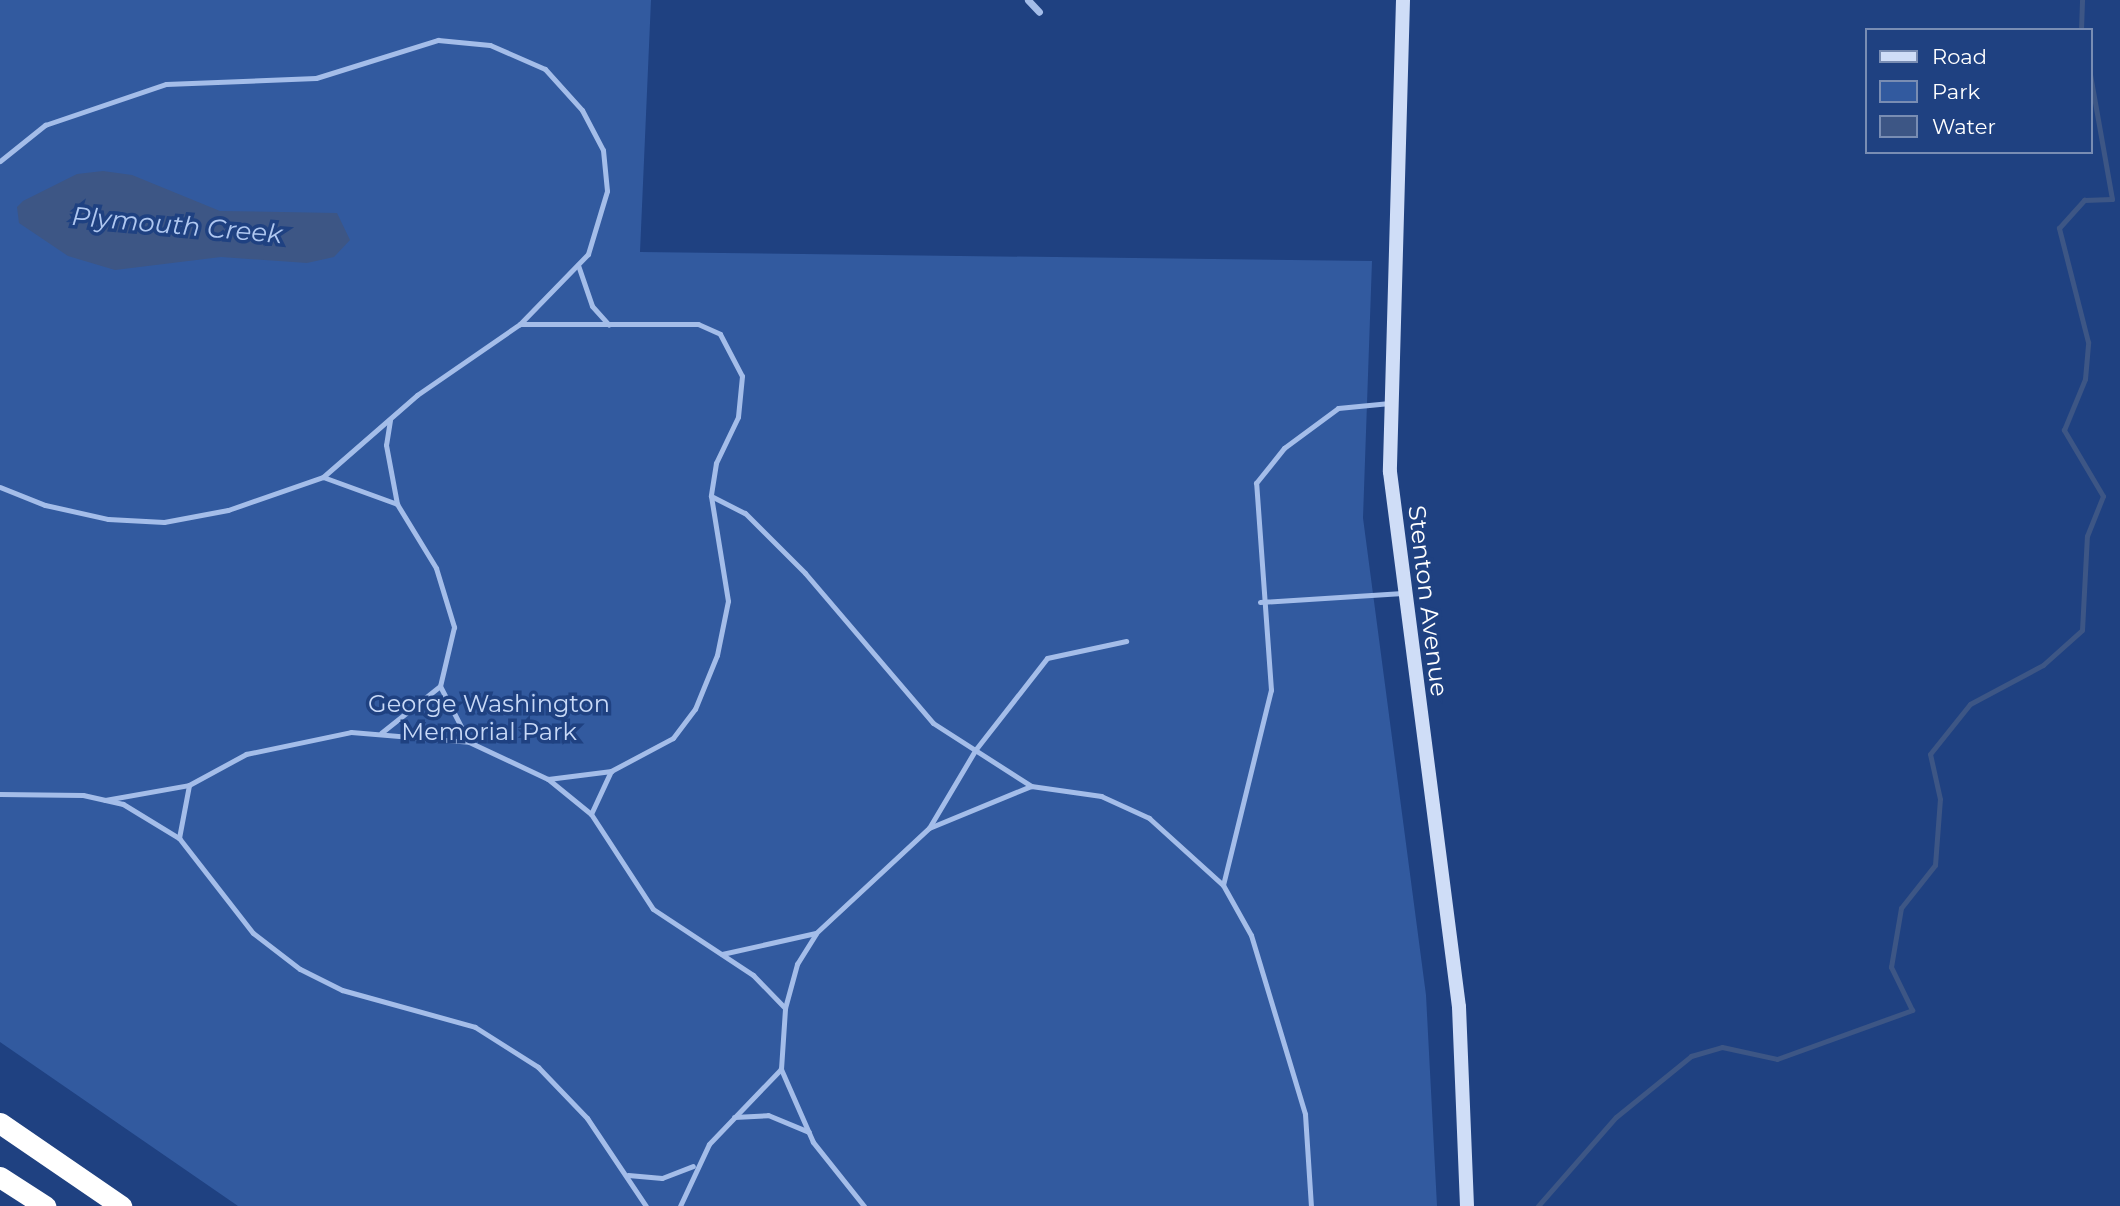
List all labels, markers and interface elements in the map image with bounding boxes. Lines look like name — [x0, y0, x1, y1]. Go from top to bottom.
legend — [1864, 28, 2092, 154]
text: Road — [1932, 44, 1987, 69]
text: Park — [1932, 79, 1980, 104]
text: Water — [1932, 114, 1996, 139]
water label: Plymouth Creek — [70, 201, 284, 251]
street label: Stenton Avenue — [1402, 504, 1454, 698]
park label: George Washington Memorial Park — [368, 690, 610, 746]

